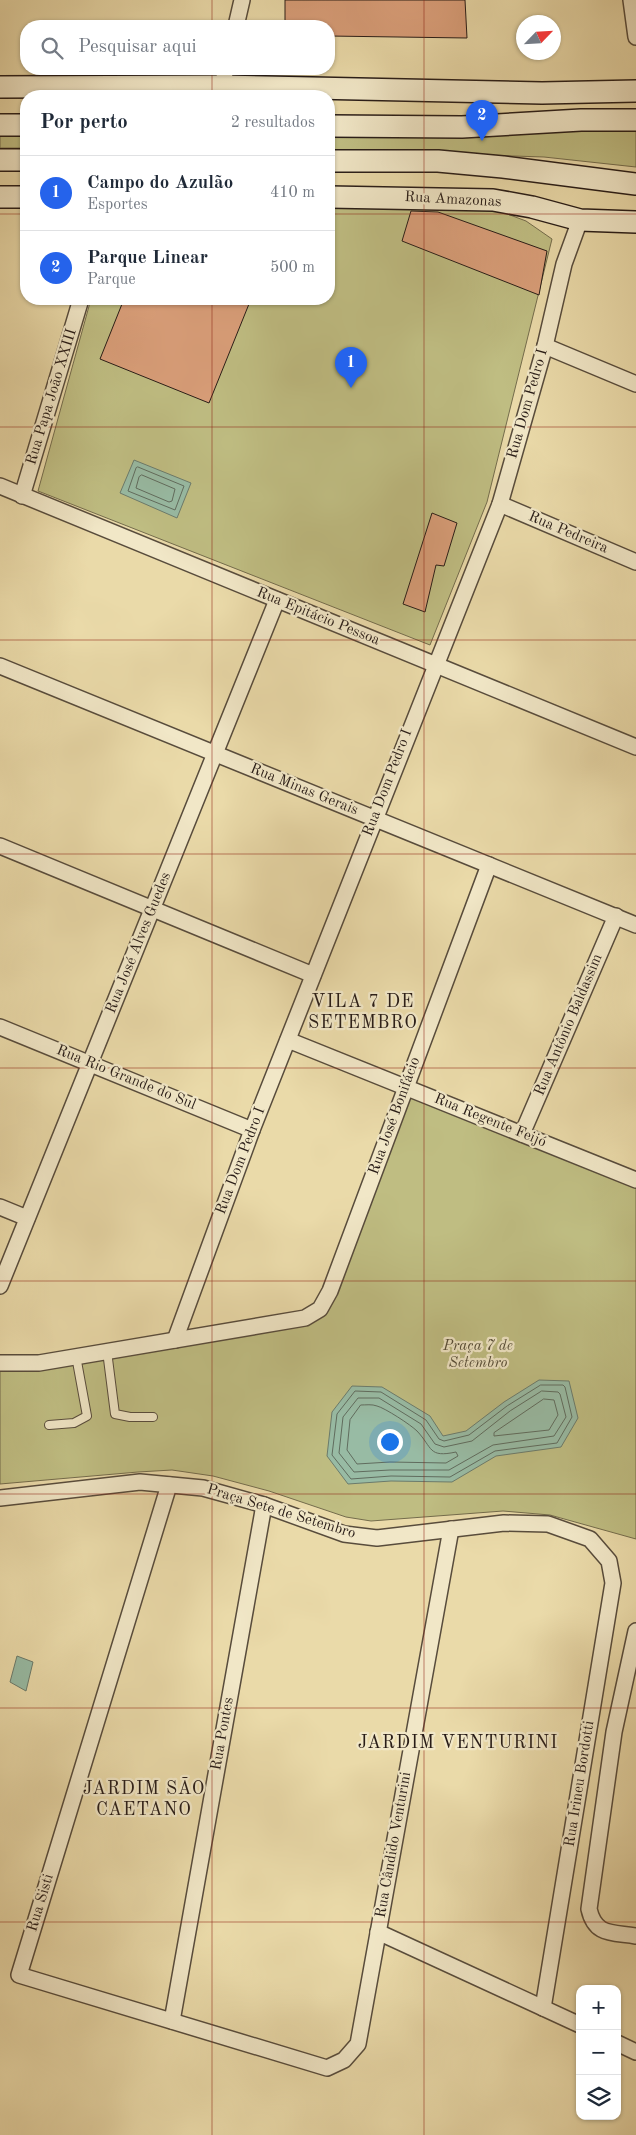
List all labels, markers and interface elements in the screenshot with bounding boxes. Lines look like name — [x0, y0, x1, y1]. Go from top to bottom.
north arrow — [516, 15, 561, 60]
search box — [20, 20, 335, 75]
icon: search — [38, 34, 66, 62]
text: Pesquisar aqui — [78, 38, 197, 57]
pin: 2 — [466, 100, 498, 141]
text: Por perto — [40, 112, 128, 133]
text: 2 resultados — [231, 115, 315, 131]
text: Campo do Azulão — [87, 174, 233, 193]
text: 1 — [51, 185, 61, 201]
text: 410 m — [270, 185, 315, 201]
street label: Rua Amazonas — [404, 190, 502, 210]
text: Esportes — [87, 197, 148, 213]
text: Parque Linear — [87, 249, 208, 268]
text: 2 — [51, 260, 61, 276]
text: 500 m — [270, 260, 315, 276]
text: Parque — [87, 272, 136, 288]
street label: Rua Papa João XXIII — [24, 327, 80, 467]
pin: 1 — [335, 347, 367, 388]
street label: Rua Dom Pedro I — [505, 347, 551, 461]
street label: Rua Pedreira — [526, 509, 611, 557]
street label: Rua Epitácio Pessoa — [254, 585, 382, 649]
street label: Rua Dom Pedro I — [361, 727, 415, 839]
street label: Rua Minas Gerais — [248, 762, 360, 818]
street label: Rua José Alves Guedes — [104, 870, 174, 1016]
street label: Rua Antônio Baldassim — [532, 952, 606, 1098]
district label: VILA 7 DE SETEMBRO — [308, 993, 418, 1032]
street label: Rua Rio Grande do Sul — [54, 1043, 198, 1113]
street label: Rua José Bonifácio — [367, 1055, 423, 1177]
street label: Rua Regente Feijó — [432, 1092, 548, 1150]
street label: Rua Dom Pedro I — [214, 1105, 268, 1217]
park label: Praça 7 de Setembro — [442, 1339, 513, 1371]
your location — [377, 1429, 403, 1455]
street label: Praça Sete de Setembro — [205, 1482, 357, 1542]
street label: Rua Pontes — [209, 1696, 237, 1772]
street label: Rua Irineu Bordotti — [563, 1720, 597, 1848]
district label: JARDIM VENTURINI — [358, 1734, 558, 1752]
street label: Rua Cândido Venturini — [374, 1771, 414, 1919]
district label: JARDIM SÃO CAETANO — [83, 1776, 205, 1819]
street label: Rua Sisti — [25, 1872, 57, 1934]
map controls — [576, 1985, 621, 2120]
button: + — [576, 1985, 621, 2030]
button: − — [576, 2030, 621, 2075]
button: layers — [576, 2075, 621, 2120]

